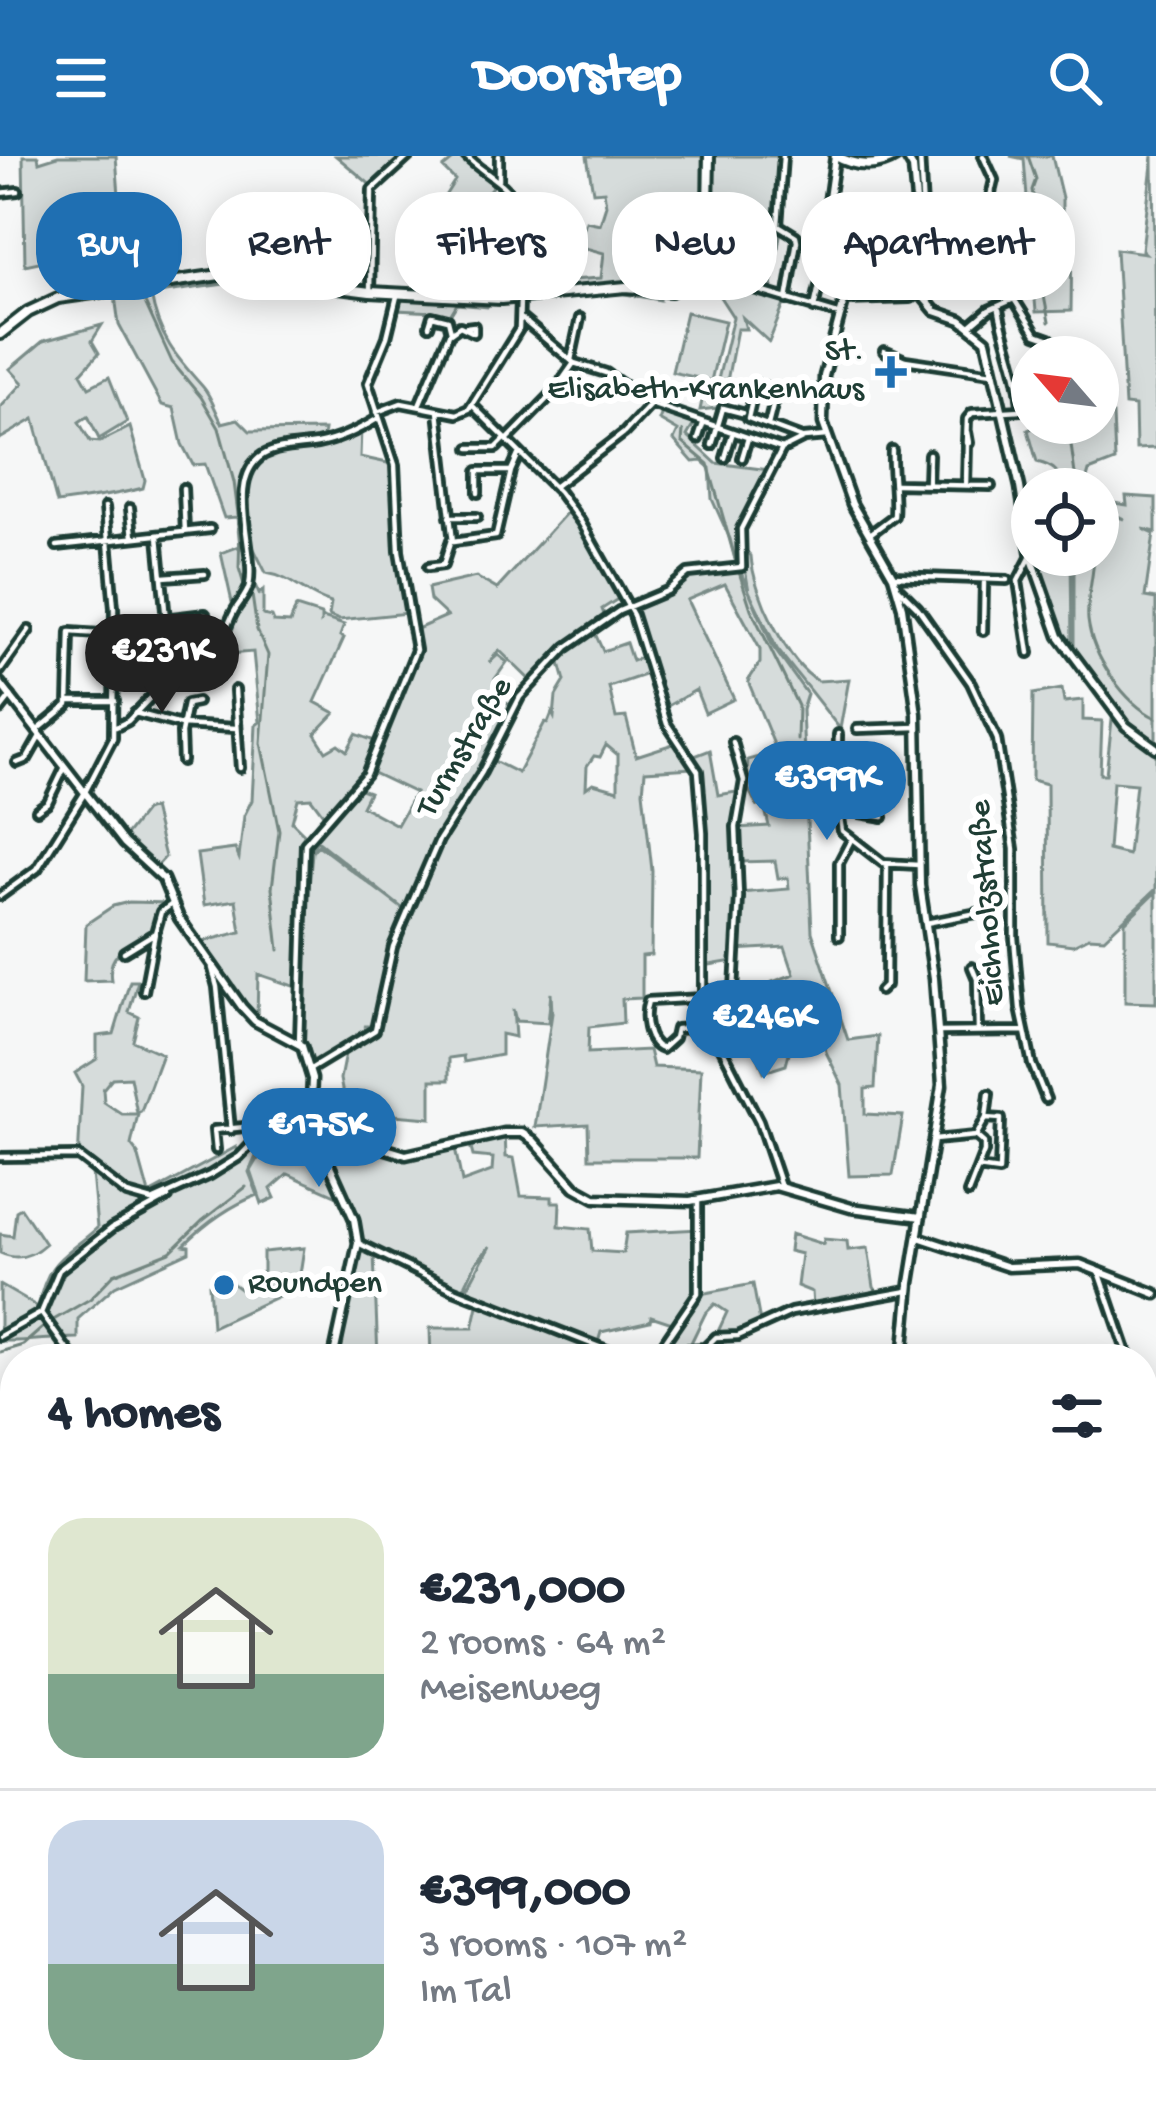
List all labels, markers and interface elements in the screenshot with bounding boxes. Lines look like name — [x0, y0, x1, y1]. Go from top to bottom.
icon: menu — [48, 45, 114, 111]
icon: search — [1042, 45, 1108, 111]
text: Doorstep — [475, 46, 681, 110]
chip: Buy — [36, 192, 182, 300]
chip: Rent — [206, 192, 371, 300]
chip: Filters — [395, 192, 588, 300]
chip: New — [612, 192, 777, 300]
chip: Apartment — [801, 192, 1075, 300]
place label: St. Elisabeth-Krankenhaus — [548, 334, 865, 410]
north arrow — [1011, 336, 1119, 444]
map controls — [1011, 336, 1119, 576]
marker: St. Elisabeth-Krankenhaus — [875, 356, 907, 388]
button: locate — [1011, 468, 1119, 576]
pin: €231K — [78, 614, 246, 716]
text: €231K — [112, 630, 212, 676]
street label: Turmstraße — [409, 671, 523, 826]
pin: €399K — [743, 741, 911, 843]
text: €399K — [775, 757, 879, 803]
street label: Eichholzstraße — [963, 798, 1015, 1007]
pin: €246K — [680, 980, 848, 1082]
text: €246K — [713, 996, 815, 1042]
pin: €175K — [235, 1088, 403, 1190]
text: €175K — [268, 1104, 370, 1150]
place label: Roundpen — [248, 1266, 382, 1304]
marker: Roundpen — [211, 1272, 237, 1298]
icon: filters — [1044, 1383, 1110, 1449]
text: 4 homes — [48, 1386, 219, 1446]
text: €231,000 — [420, 1562, 625, 1622]
icon: home — [144, 1566, 288, 1710]
text: 2 rooms · 64 m² — [420, 1622, 666, 1668]
text: Meisenweg — [420, 1668, 601, 1714]
text: €399,000 — [420, 1864, 631, 1924]
icon: home — [144, 1868, 288, 2012]
text: 3 rooms · 107 m² — [420, 1924, 687, 1970]
text: Im Tal — [420, 1970, 512, 2016]

